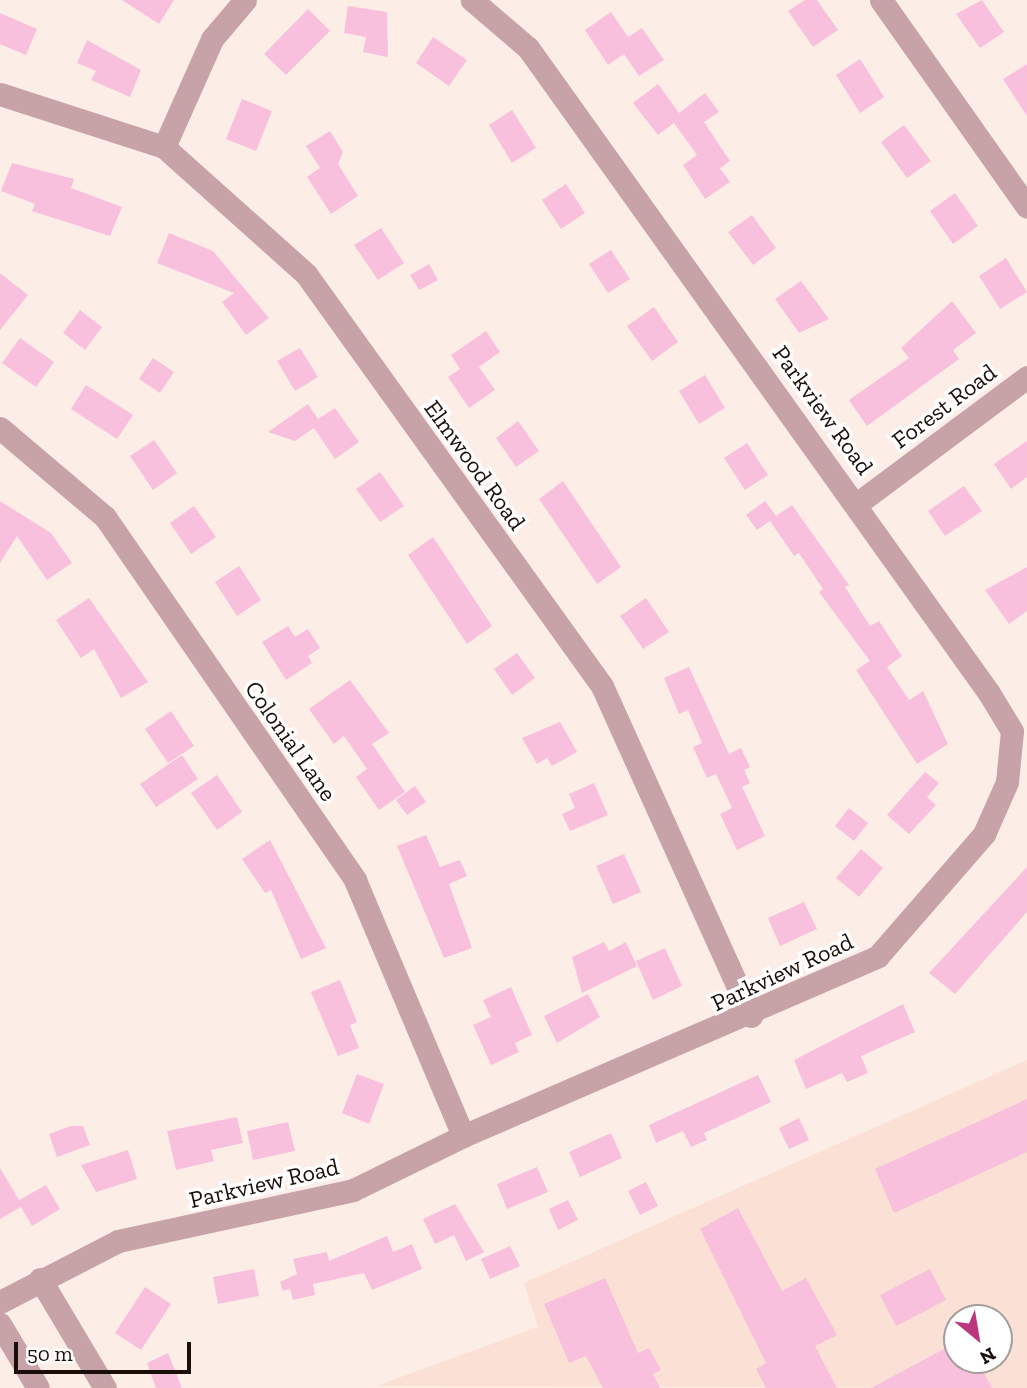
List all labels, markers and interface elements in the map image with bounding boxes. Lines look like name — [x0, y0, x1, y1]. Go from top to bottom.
street label: Parkview Road — [766, 340, 880, 480]
street label: Forest Road — [886, 357, 1002, 455]
street label: Elmwood Road — [418, 394, 532, 536]
street label: Colonial Lane — [239, 675, 343, 807]
street label: Parkview Road — [707, 927, 857, 1017]
street label: Parkview Road — [186, 1152, 342, 1214]
north arrow — [943, 1304, 1013, 1374]
scale bar — [18, 1328, 194, 1372]
text: 50 m — [27, 1341, 73, 1366]
text: N — [976, 1342, 1000, 1369]

